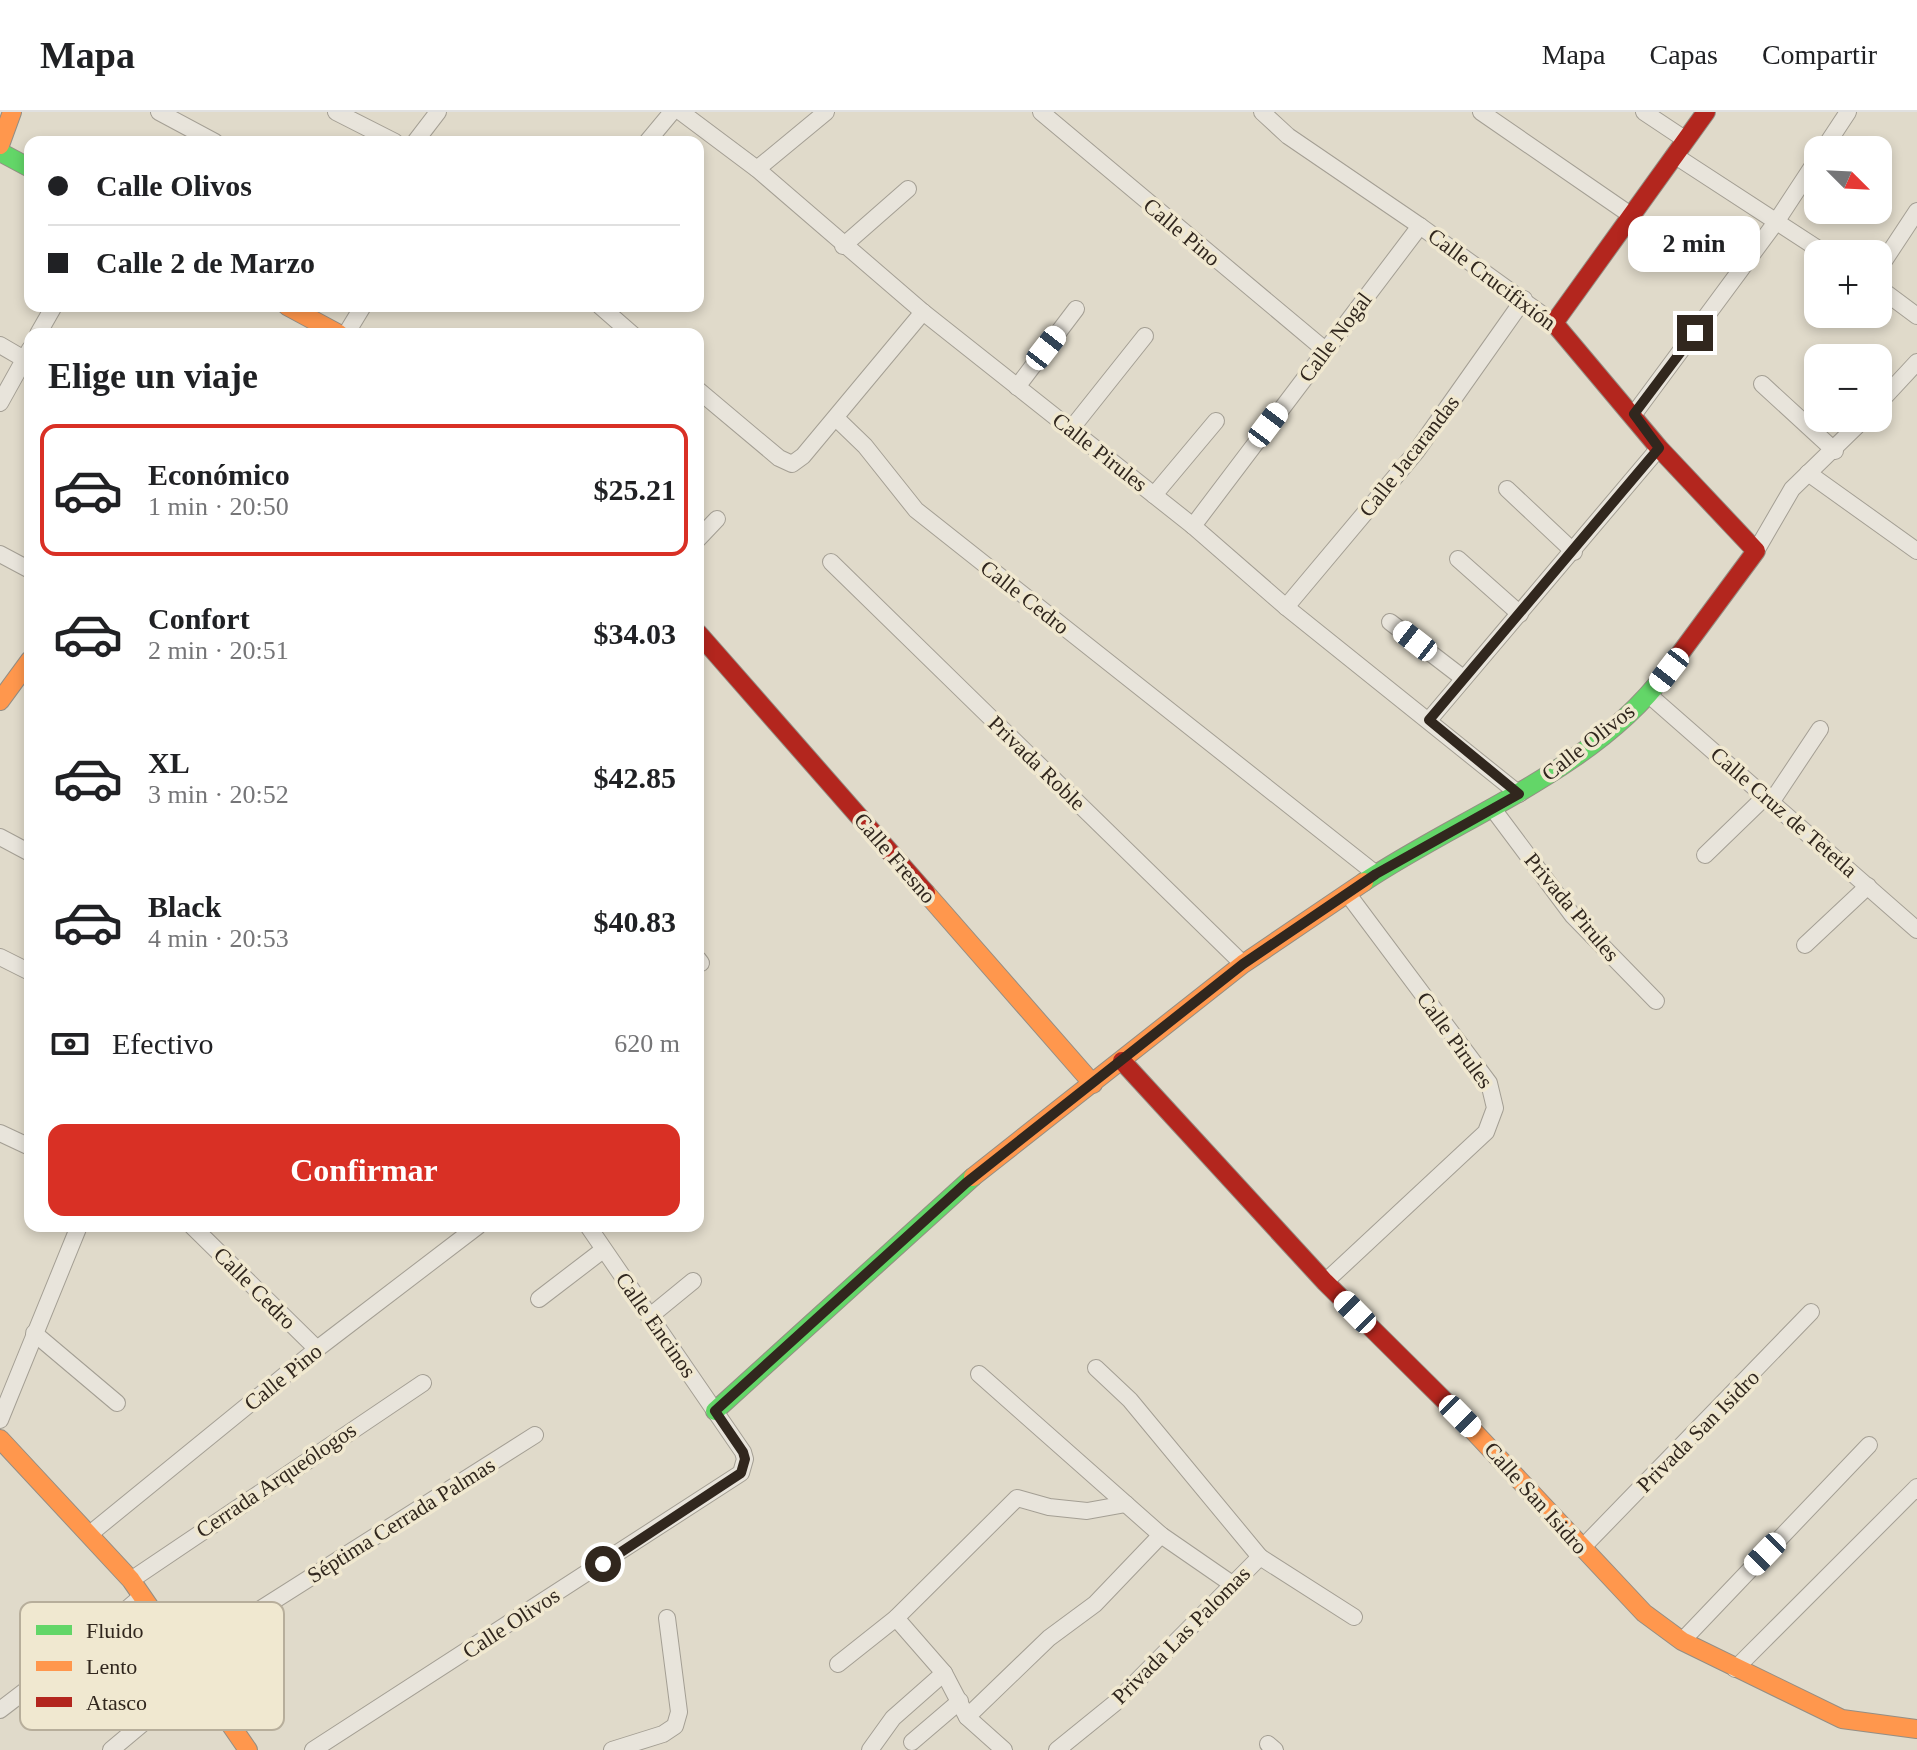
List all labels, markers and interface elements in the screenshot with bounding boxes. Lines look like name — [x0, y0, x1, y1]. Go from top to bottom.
text: Mapa — [40, 34, 135, 76]
text: Mapa — [1542, 39, 1605, 70]
text: Capas — [1649, 39, 1718, 70]
text: Compartir — [1762, 39, 1877, 70]
north arrow — [1804, 136, 1892, 224]
map controls — [1804, 136, 1892, 432]
text: Calle Olivos — [96, 169, 252, 202]
street label: Calle Pino — [1139, 193, 1225, 271]
callout: 2 min — [1629, 217, 1761, 273]
street label: Calle Crucifixión — [1423, 223, 1561, 335]
text: 2 min — [1663, 229, 1725, 258]
button: + — [1804, 240, 1892, 328]
text: Calle 2 de Marzo — [96, 246, 315, 279]
street label: Calle Nogal — [1293, 287, 1377, 387]
route end — [1677, 315, 1713, 351]
car — [1022, 322, 1070, 374]
button: − — [1804, 344, 1892, 432]
text: Elige un viaje — [48, 356, 258, 396]
street label: Calle Jacarandas — [1354, 390, 1464, 522]
car — [1244, 399, 1292, 451]
street label: Calle Pirules — [1048, 407, 1152, 497]
icon: car — [52, 454, 124, 526]
text: Económico — [148, 458, 290, 491]
text: $25.21 — [594, 473, 676, 506]
text: 1 min · 20:50 — [148, 492, 289, 521]
street label: Calle Cedro — [976, 555, 1074, 639]
icon: car — [52, 598, 124, 670]
text: Confort — [148, 602, 250, 635]
text: $34.03 — [594, 617, 676, 650]
car — [1389, 617, 1441, 665]
text: 2 min · 20:51 — [148, 636, 289, 665]
car — [1645, 644, 1693, 696]
street label: Calle Olivos — [1537, 698, 1639, 786]
street label: Privada Roble — [983, 710, 1091, 816]
icon: car — [52, 742, 124, 814]
street label: Calle Cruz de Tetetla — [1706, 742, 1862, 882]
text: XL — [148, 746, 190, 779]
text: $42.85 — [594, 761, 676, 794]
text: 3 min · 20:52 — [148, 780, 289, 809]
street label: Calle Fresno — [849, 808, 941, 908]
street label: Privada Pirules — [1519, 848, 1625, 966]
icon: car — [52, 886, 124, 958]
text: Black — [148, 890, 221, 923]
text: $40.83 — [594, 905, 676, 938]
text: 4 min · 20:53 — [148, 924, 289, 953]
street label: Calle Pirules — [1412, 987, 1498, 1093]
icon: cash — [48, 1022, 92, 1066]
text: Efectivo — [112, 1027, 214, 1060]
text: 620 m — [614, 1029, 680, 1058]
button: Confirmar — [48, 1124, 680, 1216]
street label: Calle Cedro — [209, 1242, 301, 1334]
street label: Calle Encinos — [611, 1268, 701, 1382]
car — [1330, 1287, 1380, 1337]
street label: Calle Pino — [239, 1338, 327, 1416]
street label: Privada San Isidro — [1632, 1365, 1764, 1497]
car — [1435, 1391, 1485, 1441]
street label: Cerrada Arqueólogos — [191, 1417, 361, 1543]
street label: Calle San Isidro — [1479, 1437, 1593, 1559]
street label: Séptima Cerrada Palmas — [303, 1452, 499, 1588]
car — [1740, 1528, 1790, 1580]
route start — [585, 1546, 621, 1582]
street label: Privada Las Palomas — [1107, 1561, 1255, 1709]
street label: Calle Olivos — [458, 1582, 564, 1664]
legend — [20, 1602, 284, 1730]
text: Fluido — [86, 1618, 143, 1643]
text: Lento — [86, 1654, 137, 1679]
text: Atasco — [86, 1690, 147, 1715]

